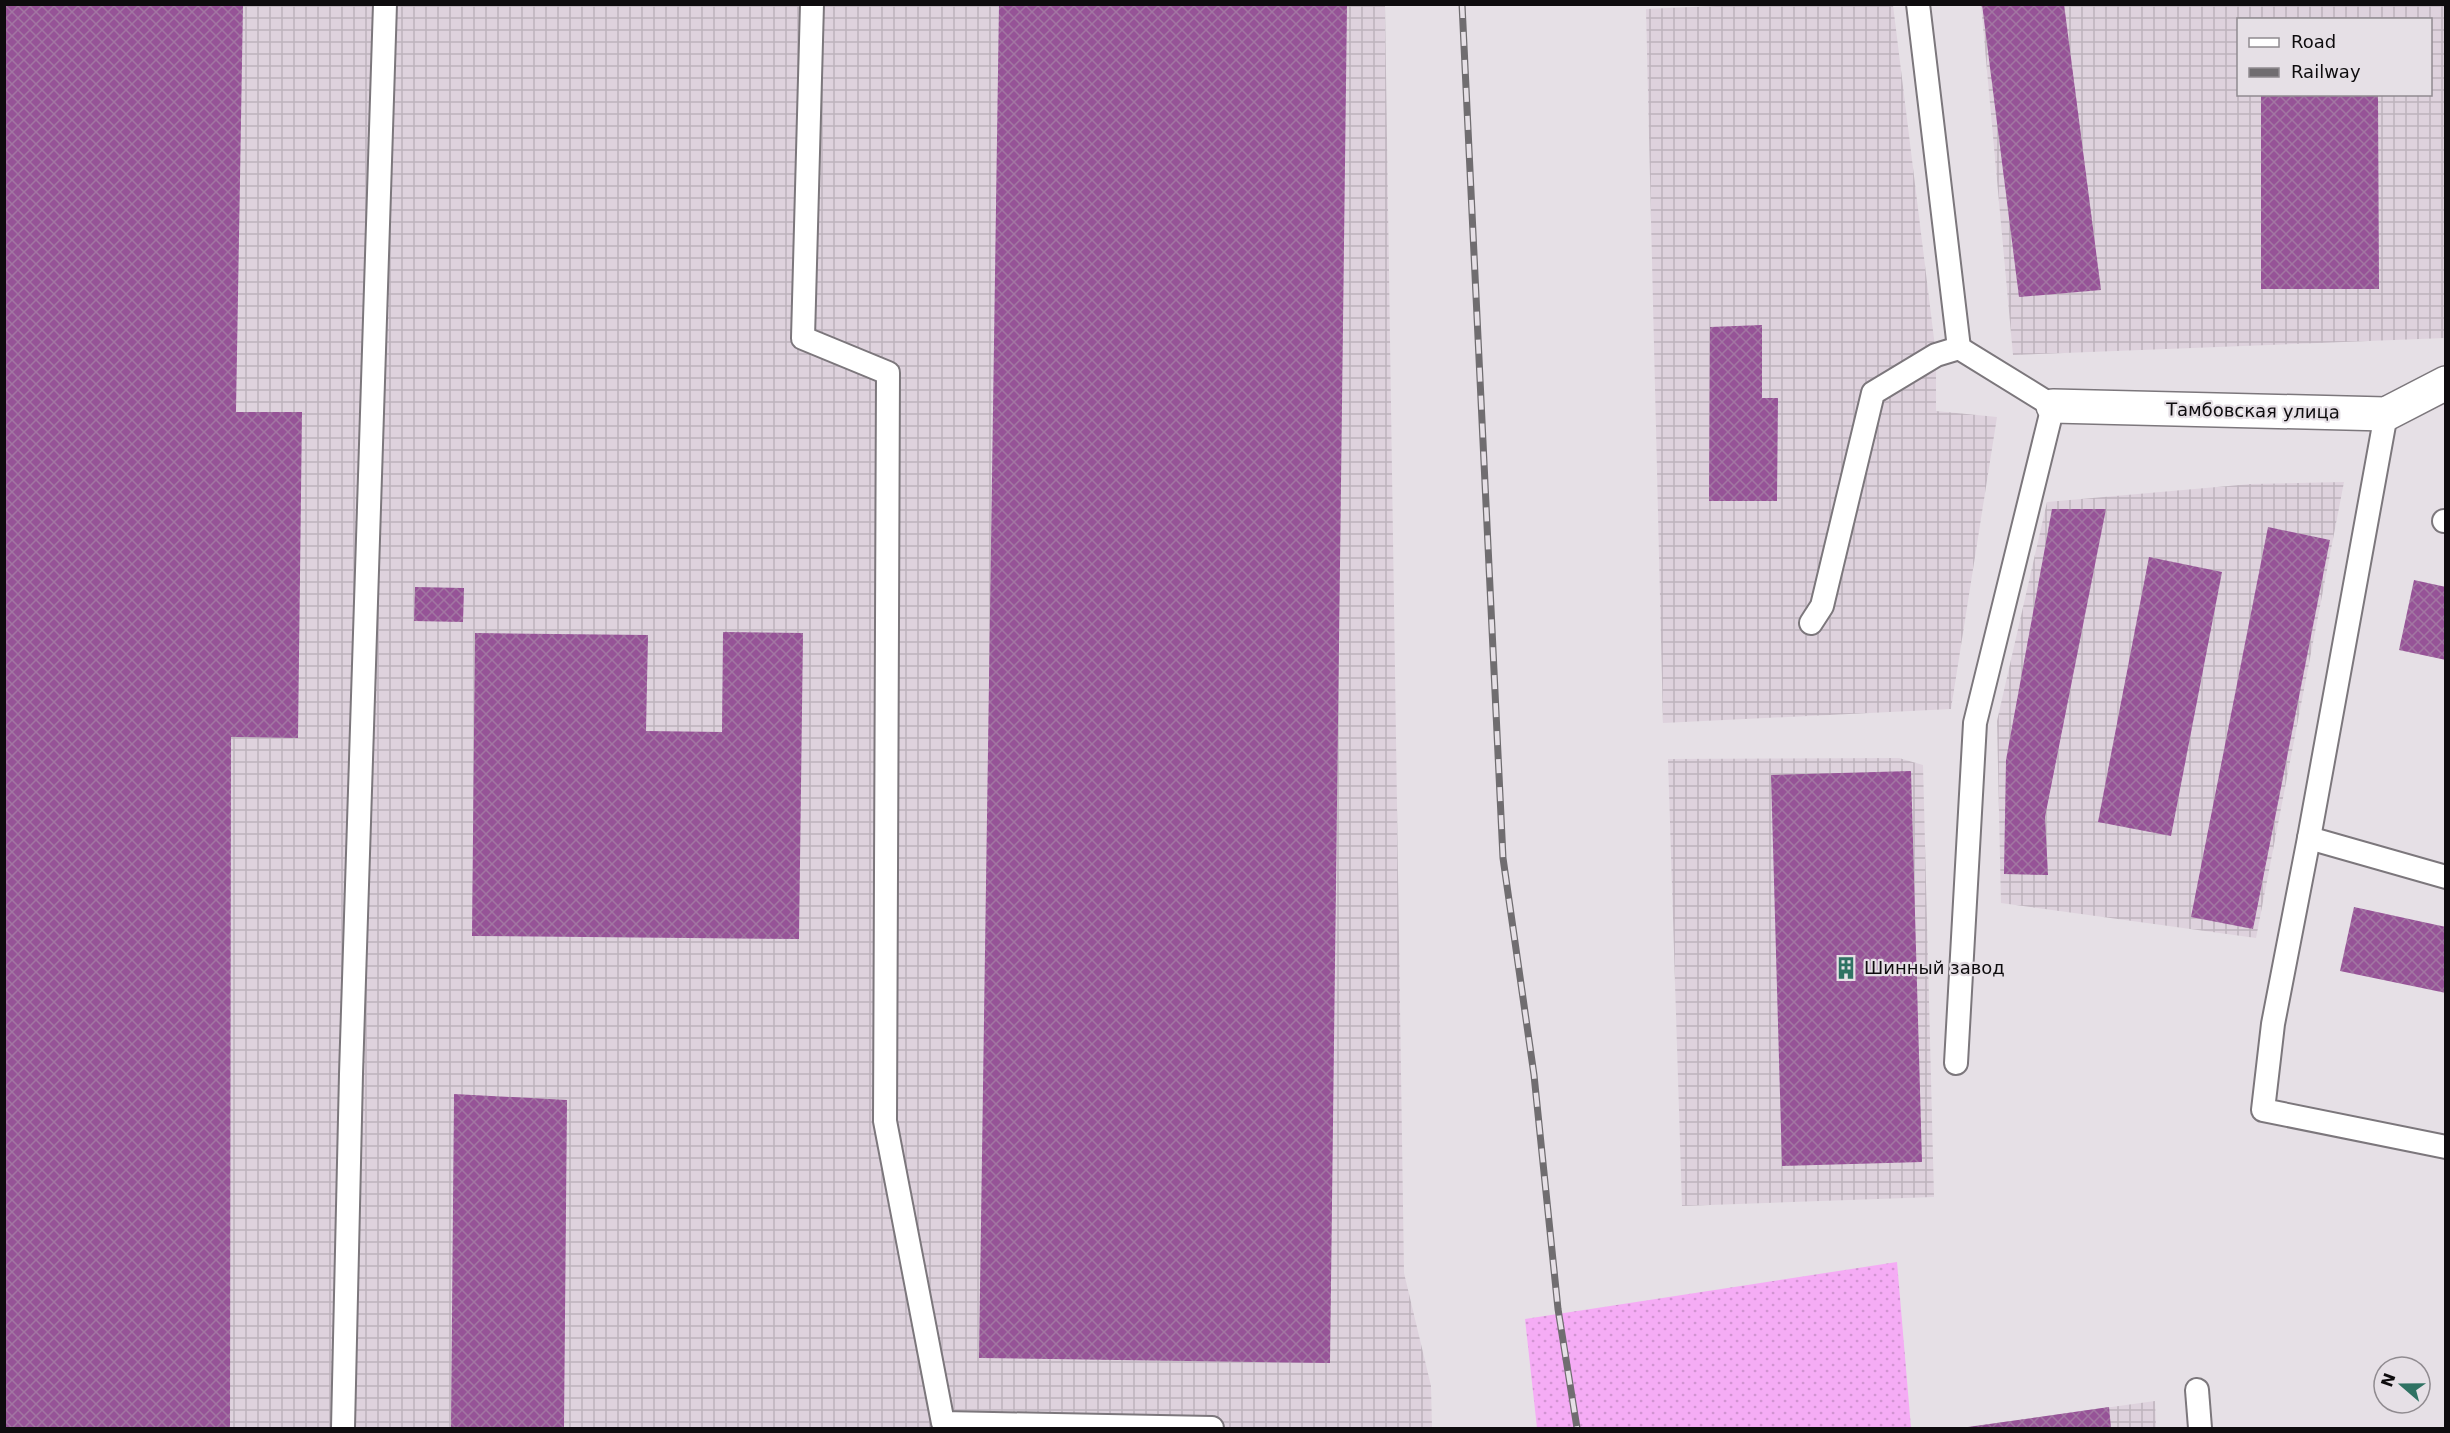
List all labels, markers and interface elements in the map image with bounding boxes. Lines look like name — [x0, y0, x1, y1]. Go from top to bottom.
legend — [2237, 18, 2432, 96]
text: Road — [2291, 31, 2336, 52]
text: Railway — [2291, 61, 2361, 82]
street label: Тамбовская улица — [2165, 398, 2340, 423]
building icon: Шинный завод — [1833, 955, 1859, 981]
place label: Шинный завод — [1864, 957, 2005, 978]
north arrow — [2372, 1355, 2432, 1415]
text: N — [2377, 1370, 2400, 1390]

